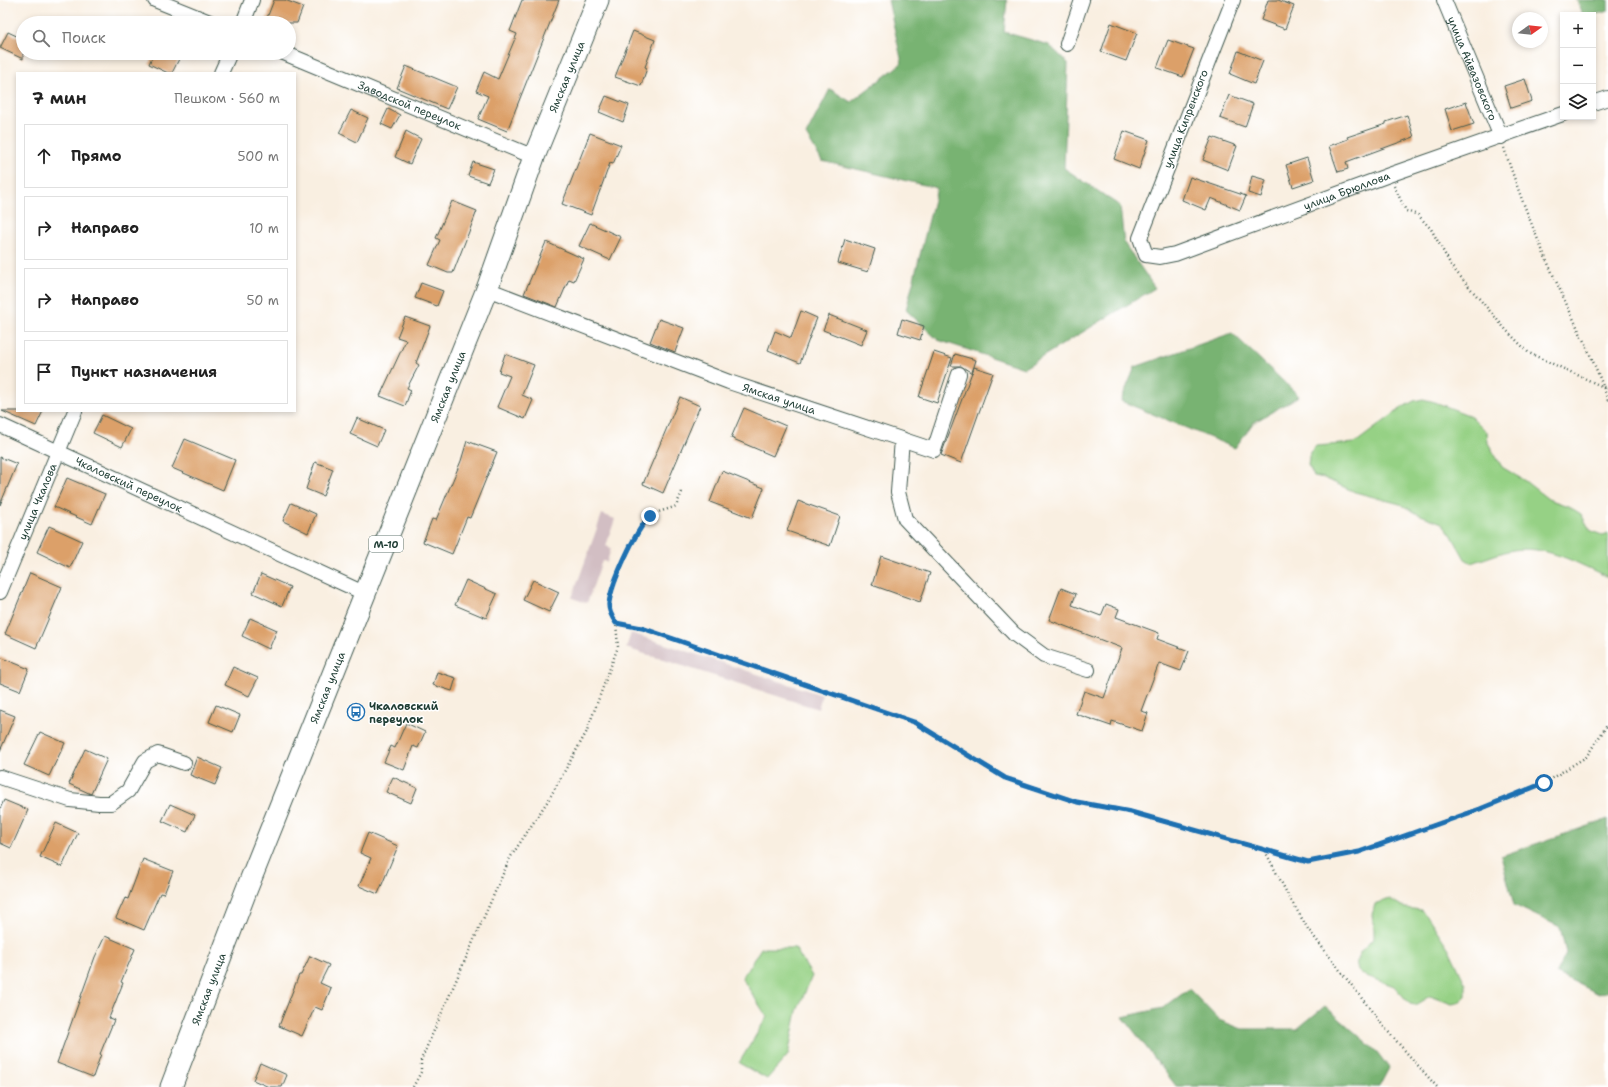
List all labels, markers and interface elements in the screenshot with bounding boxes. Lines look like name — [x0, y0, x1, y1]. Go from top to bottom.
north arrow — [1512, 12, 1548, 48]
map controls — [1560, 12, 1596, 120]
button: + — [1560, 12, 1596, 48]
street label: улица Айвазовского — [1444, 14, 1501, 123]
search box — [16, 16, 296, 60]
icon: search — [30, 27, 52, 49]
text: Поиск — [62, 28, 106, 48]
street label: Ямская улица — [545, 39, 588, 115]
button: − — [1560, 48, 1596, 84]
street label: улица Кипренского — [1160, 67, 1212, 171]
street label: Заводской переулок — [356, 77, 464, 133]
button: layers — [1560, 84, 1596, 120]
text: 7 мин — [32, 87, 87, 109]
text: Пешком · 560 m — [174, 90, 280, 107]
icon: ahead — [33, 145, 55, 167]
text: Прямо — [71, 146, 121, 166]
text: 500 m — [237, 148, 279, 165]
street label: улица Брюллова — [1301, 168, 1392, 213]
icon: right — [33, 217, 55, 239]
text: Направо — [71, 218, 139, 238]
text: 10 m — [249, 220, 279, 237]
icon: right — [33, 289, 55, 311]
text: Направо — [71, 290, 139, 310]
text: 50 m — [246, 292, 279, 309]
street label: Ямская улица — [427, 348, 469, 425]
icon: arrive — [33, 361, 55, 383]
text: Пункт назначения — [71, 362, 217, 382]
street label: Ямская улица — [741, 379, 818, 418]
street label: Чкаловский переулок — [73, 453, 185, 516]
street label: улица Чкалова — [15, 461, 60, 542]
route end — [641, 507, 659, 525]
road number: М-10 — [369, 536, 403, 552]
street label: Ямская улица — [306, 649, 349, 726]
place label: Чкаловский переулок — [369, 699, 439, 727]
bus stop icon: Чкаловский переулок — [346, 702, 366, 722]
route start — [1535, 774, 1553, 792]
street label: Ямская улица — [188, 951, 229, 1027]

